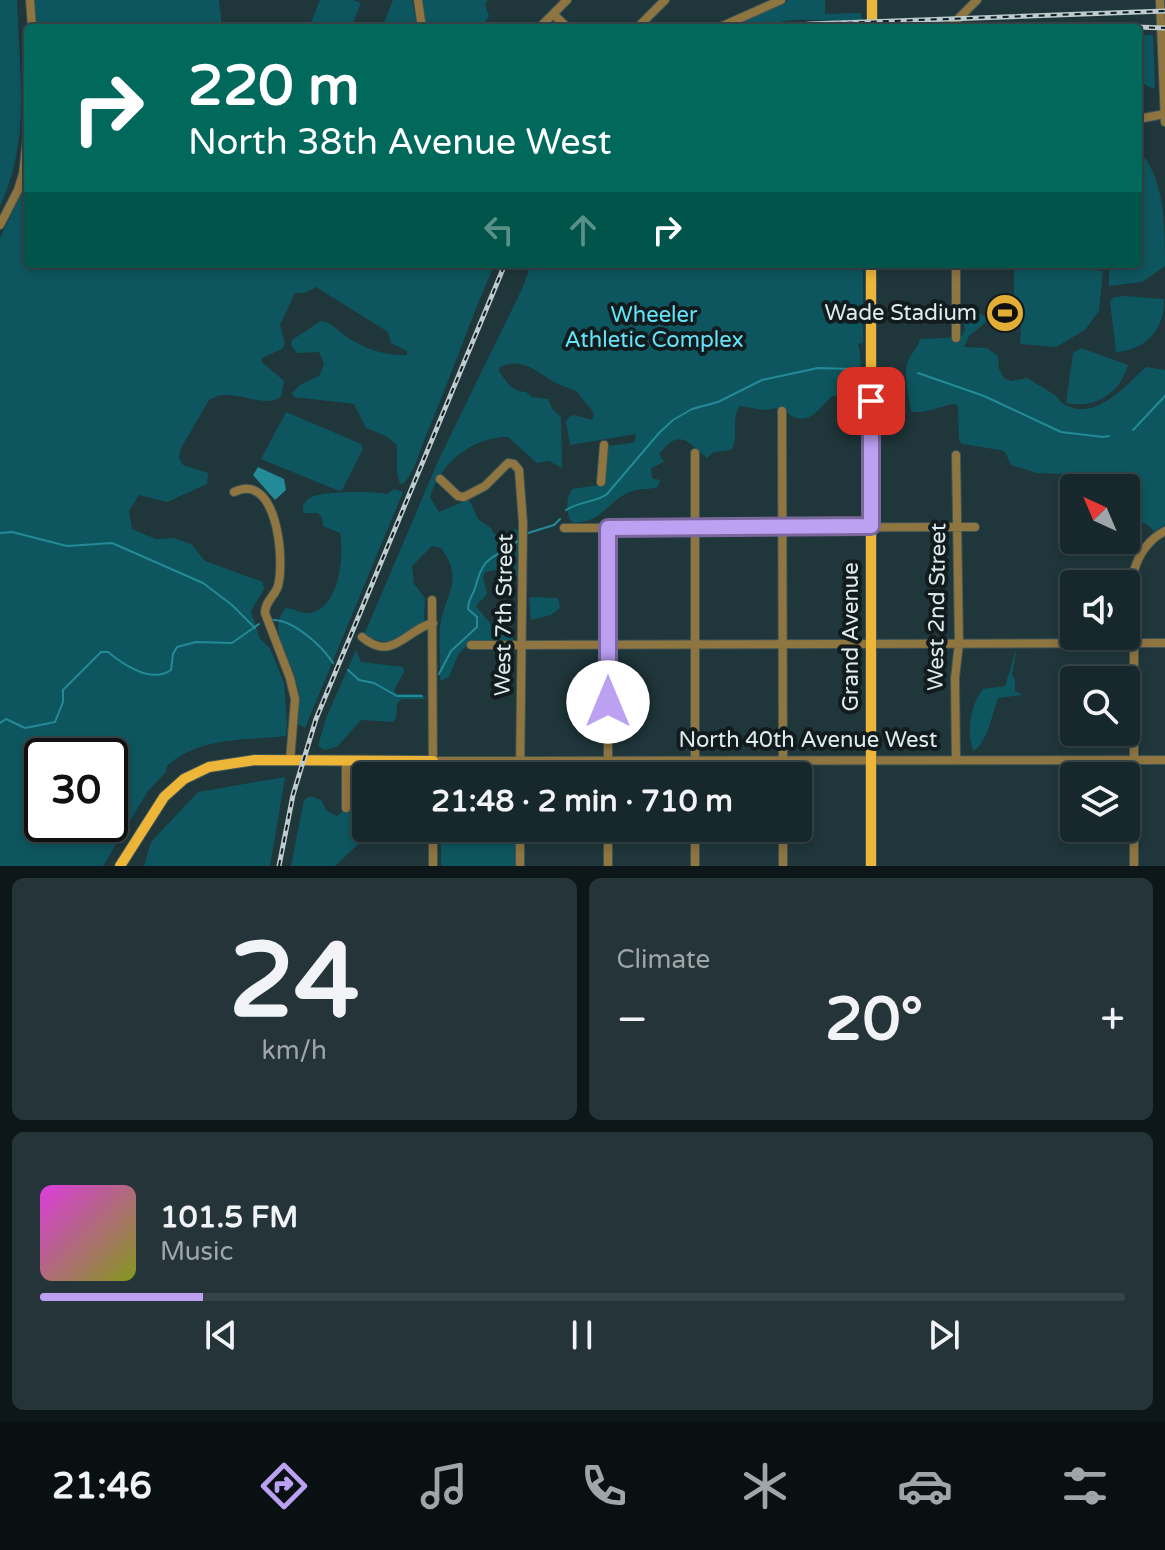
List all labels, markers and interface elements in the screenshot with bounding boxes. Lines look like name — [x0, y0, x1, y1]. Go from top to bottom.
text: 220 m — [188, 53, 359, 120]
icon: right — [56, 56, 160, 160]
text: North 38th Avenue West — [188, 121, 612, 164]
icon: left — [477, 208, 521, 252]
icon: ahead — [561, 208, 605, 252]
icon: right — [645, 208, 689, 252]
sports icon: Wade Stadium — [984, 292, 1026, 334]
place label: Wade Stadium — [824, 300, 977, 326]
park label: Wheeler Athletic Complex — [564, 302, 744, 353]
pin — [837, 367, 905, 435]
icon: arrive — [849, 379, 893, 423]
north arrow — [1060, 474, 1140, 554]
map controls — [1060, 474, 1140, 842]
street label: West 2nd Street — [923, 523, 951, 691]
street label: West 7th Street — [490, 534, 518, 696]
street label: Grand Avenue — [838, 562, 864, 712]
button: sound — [1060, 570, 1140, 650]
position arrow — [566, 660, 650, 744]
button: search — [1060, 666, 1140, 746]
street label: North 40th Avenue West — [679, 727, 937, 753]
speed limit sign: 30 — [24, 738, 128, 842]
button: layers — [1060, 762, 1140, 842]
text: 21:48 · 2 min · 710 m — [431, 783, 733, 820]
text: 24 — [229, 920, 360, 1045]
text: Climate — [617, 944, 710, 975]
text: 20° — [825, 984, 923, 1056]
text: − — [617, 994, 648, 1047]
text: + — [1100, 994, 1125, 1047]
text: km/h — [262, 1035, 327, 1066]
text: 101.5 FM — [160, 1199, 298, 1236]
text: Music — [160, 1236, 233, 1267]
icon: previous — [199, 1313, 243, 1357]
icon: pause — [560, 1313, 604, 1357]
icon: next — [922, 1313, 966, 1357]
icon: directions — [256, 1458, 312, 1514]
icon: music — [416, 1458, 472, 1514]
icon: phone — [576, 1458, 632, 1514]
icon: climate — [737, 1458, 793, 1514]
icon: car — [897, 1458, 953, 1514]
icon: filters — [1057, 1458, 1113, 1514]
text: 21:46 — [52, 1465, 152, 1508]

